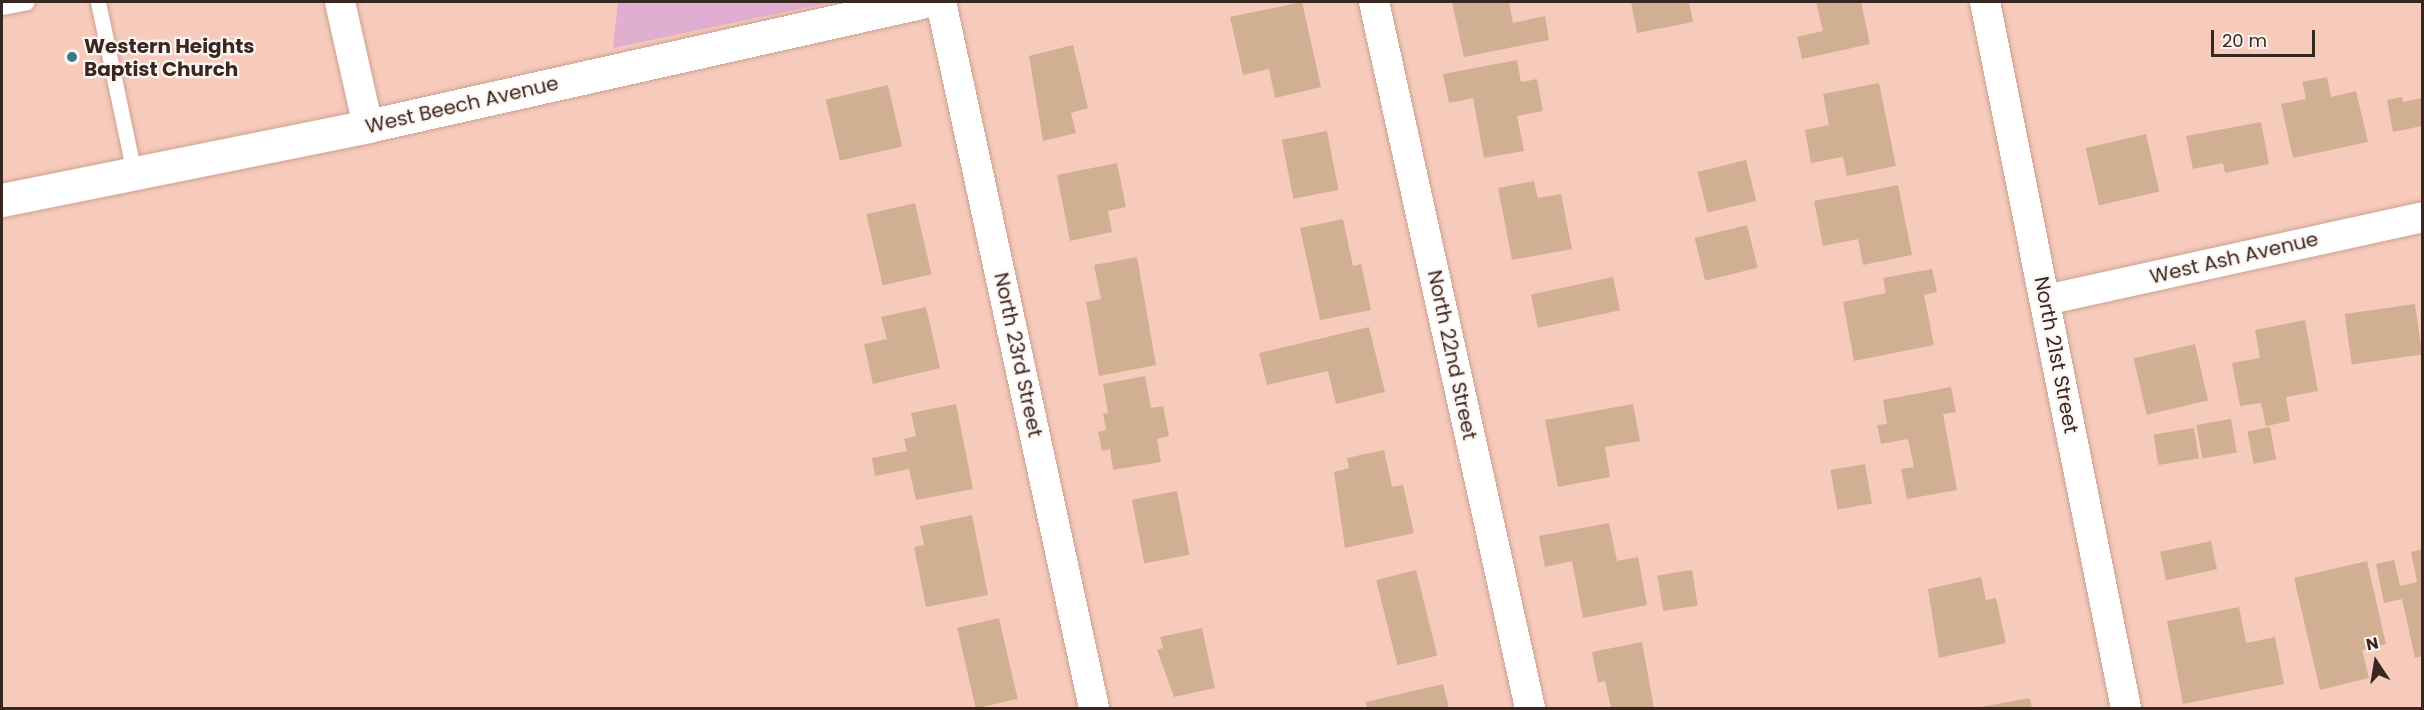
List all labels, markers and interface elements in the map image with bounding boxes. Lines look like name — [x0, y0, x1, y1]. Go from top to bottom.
scale bar — [2214, 18, 2318, 56]
text: 20 m — [2222, 28, 2267, 53]
place label: Western Heights Baptist Church — [84, 34, 254, 81]
marker: Western Heights Baptist Church — [65, 50, 79, 64]
street label: West Beech Avenue — [363, 71, 561, 139]
street label: West Ash Avenue — [2147, 227, 2321, 289]
street label: North 22nd Street — [1422, 268, 1482, 442]
street label: North 23rd Street — [989, 270, 1047, 440]
street label: North 21st Street — [2029, 275, 2083, 435]
text: N — [2364, 631, 2380, 656]
north arrow — [2346, 632, 2406, 692]

